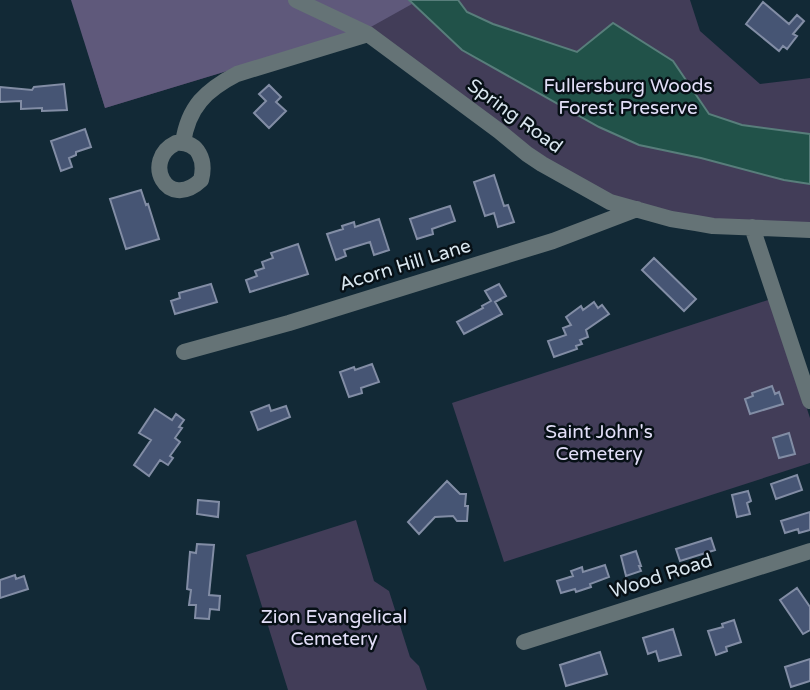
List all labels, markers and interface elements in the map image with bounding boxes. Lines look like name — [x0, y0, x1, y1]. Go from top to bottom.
street label: Spring Road — [463, 74, 567, 158]
park label: Fullersburg Woods Forest Preserve — [543, 75, 713, 119]
street label: Acorn Hill Lane — [336, 235, 474, 295]
park label: Saint John's Cemetery — [545, 421, 653, 465]
street label: Wood Road — [607, 549, 715, 603]
park label: Zion Evangelical Cemetery — [261, 606, 407, 650]

